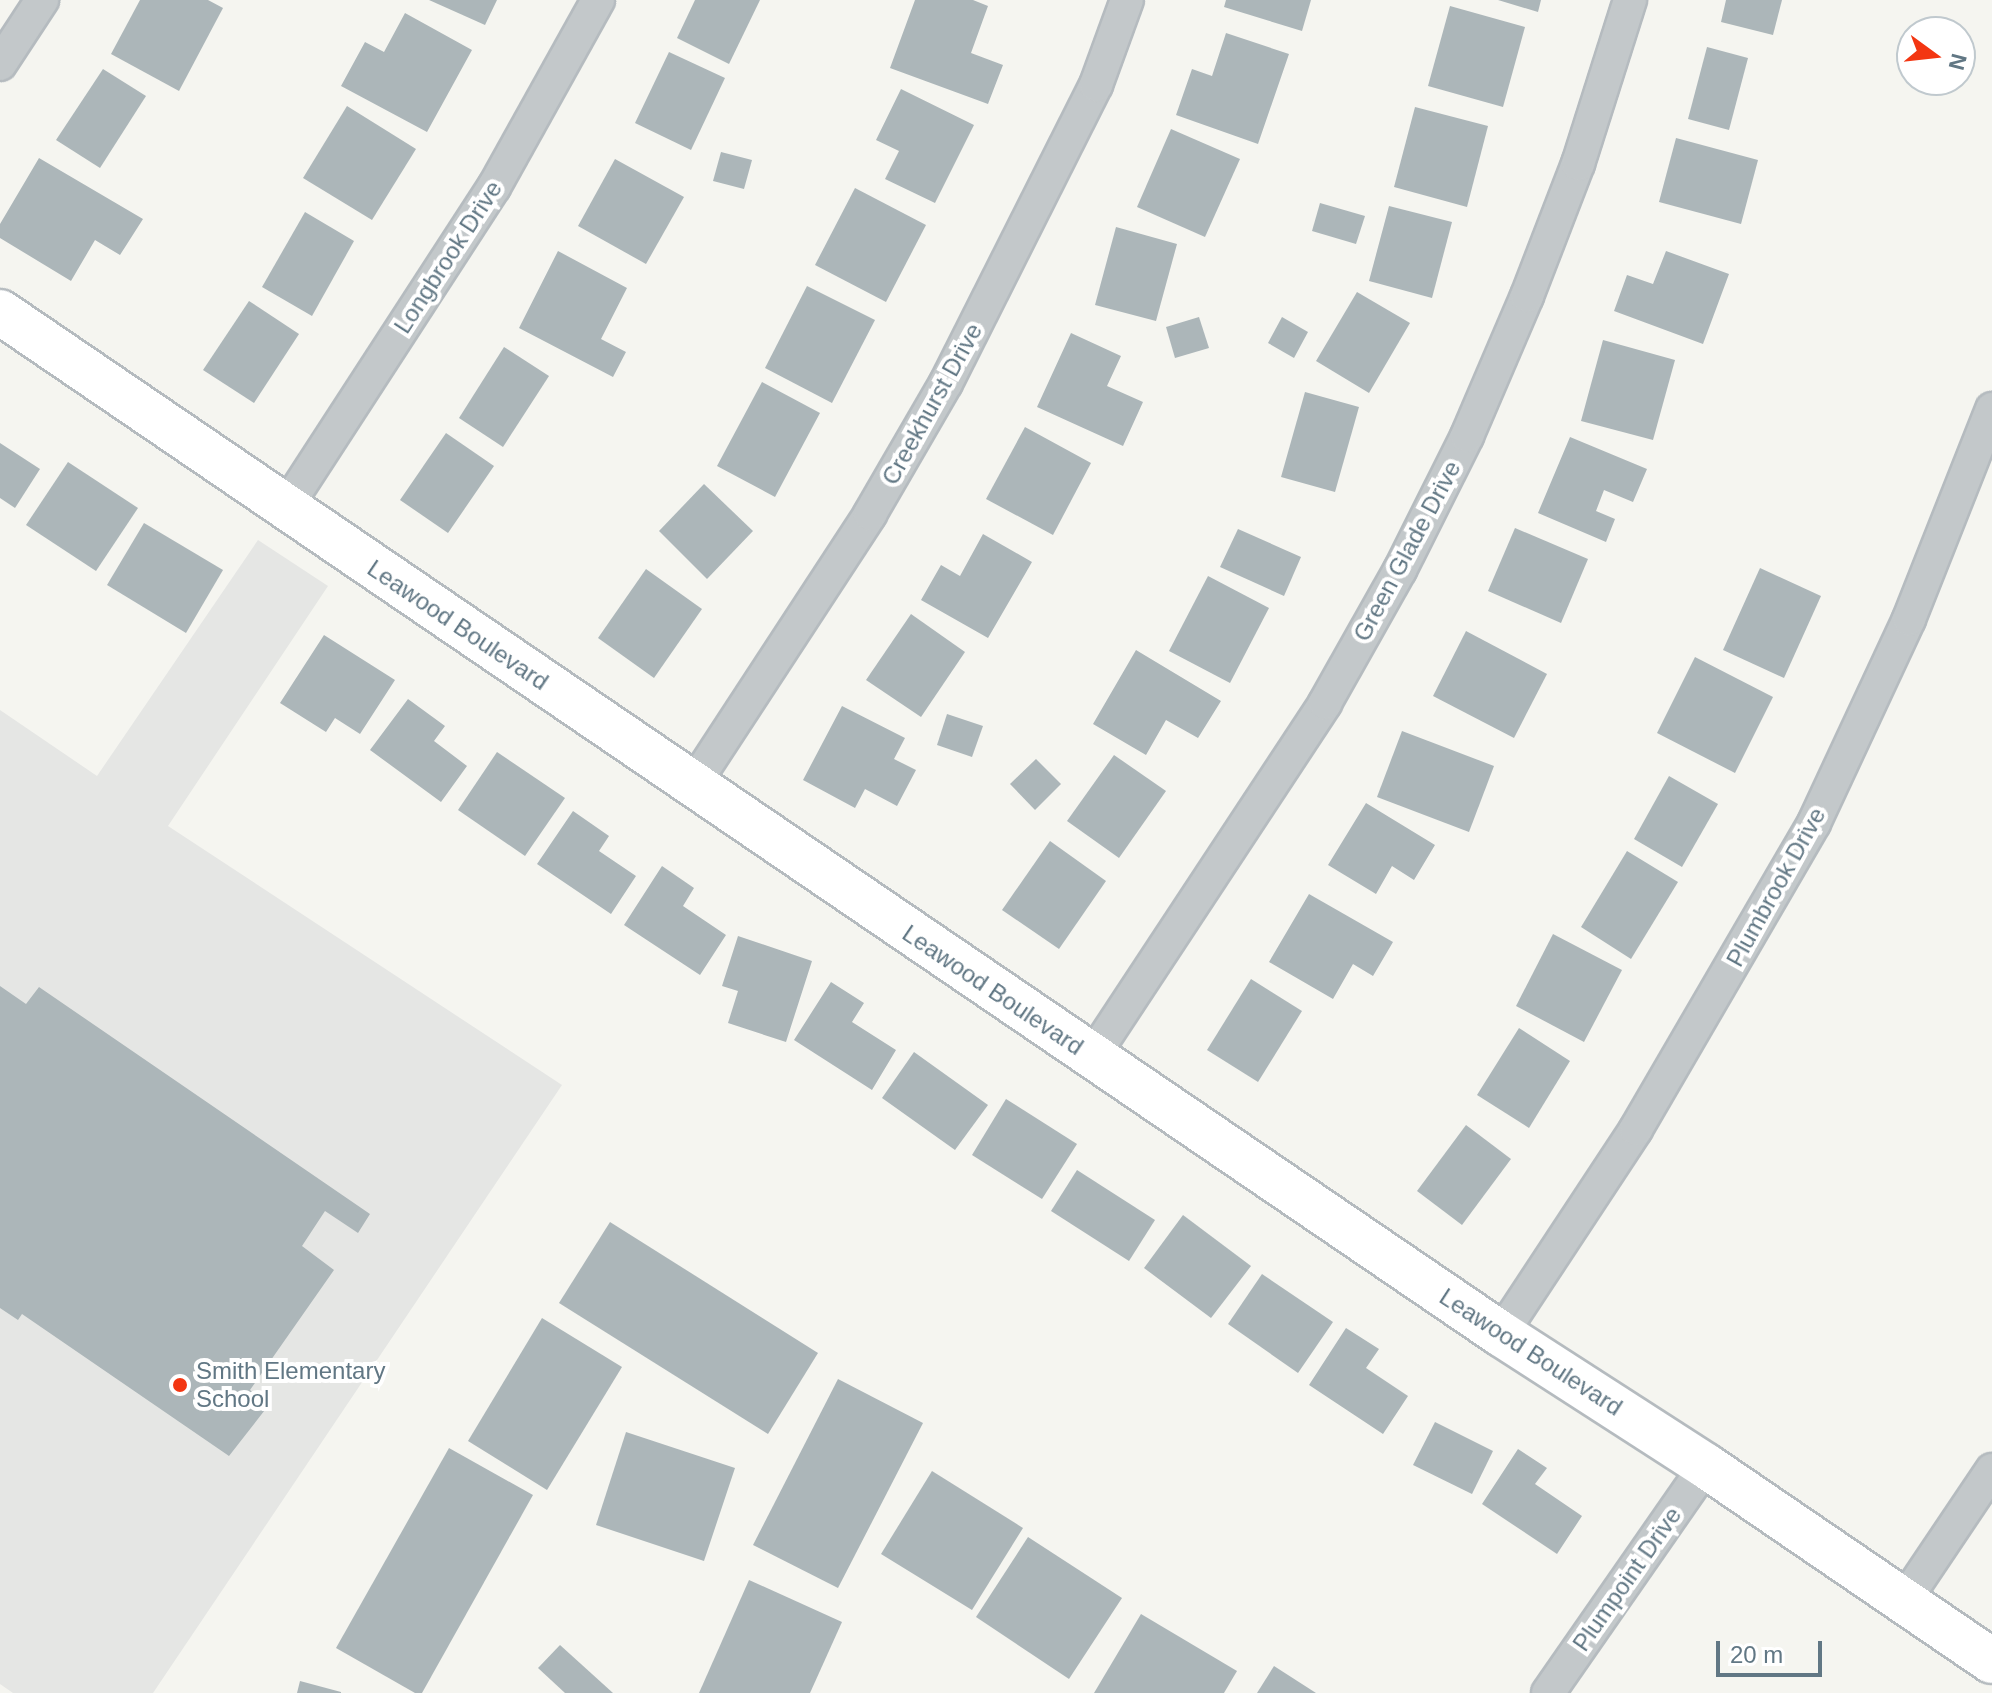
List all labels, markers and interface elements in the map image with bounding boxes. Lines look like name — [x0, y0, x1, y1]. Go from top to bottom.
north arrow — [1896, 16, 1976, 96]
text: N — [1944, 51, 1972, 73]
street label: Longbrook Drive — [388, 175, 508, 339]
street label: Creekhurst Drive — [876, 318, 988, 490]
street label: Green Glade Drive — [1347, 456, 1467, 646]
street label: Leawood Boulevard — [362, 554, 554, 696]
street label: Plumbrook Drive — [1720, 802, 1832, 972]
street label: Leawood Boulevard — [897, 919, 1089, 1061]
street label: Leawood Boulevard — [1434, 1282, 1628, 1422]
place label: Smith Elementary School — [196, 1357, 385, 1413]
marker: Smith Elementary School — [171, 1376, 189, 1394]
street label: Plumpoint Drive — [1567, 1501, 1687, 1657]
scale bar — [1720, 1625, 1826, 1675]
text: 20 m — [1730, 1641, 1783, 1668]

